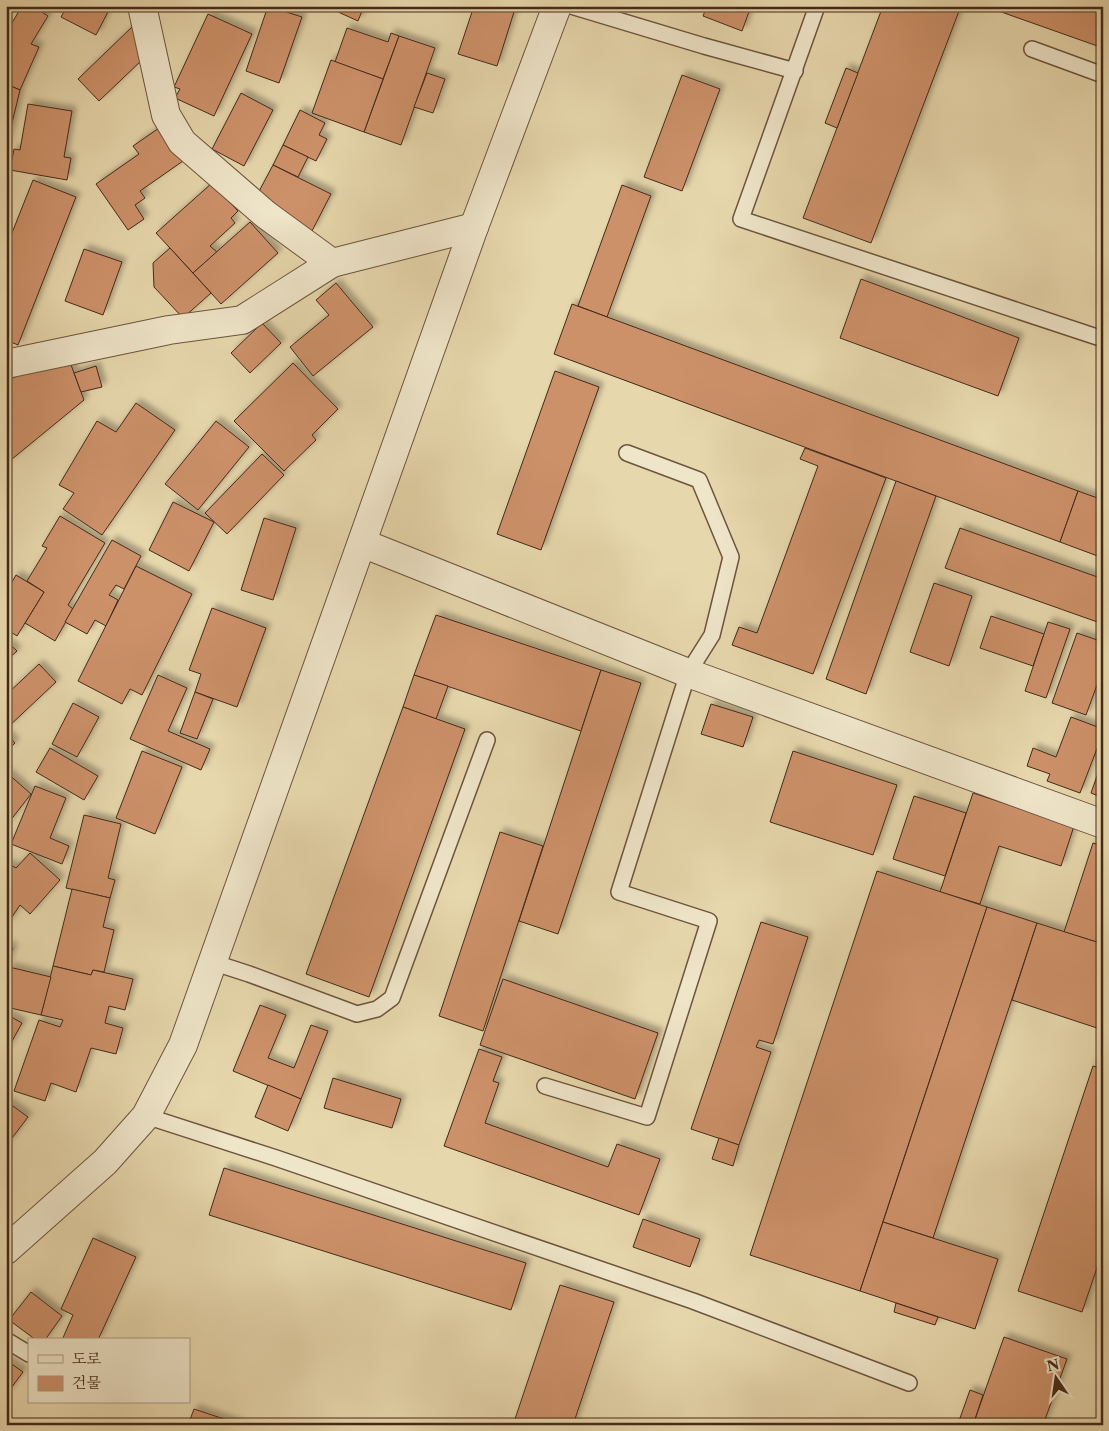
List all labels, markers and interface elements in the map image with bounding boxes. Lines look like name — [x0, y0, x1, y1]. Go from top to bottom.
legend — [28, 1338, 190, 1404]
text: 도로 — [72, 1349, 101, 1368]
north arrow — [1032, 1354, 1082, 1404]
text: N — [1045, 1355, 1061, 1375]
text: 건물 — [72, 1373, 101, 1392]

